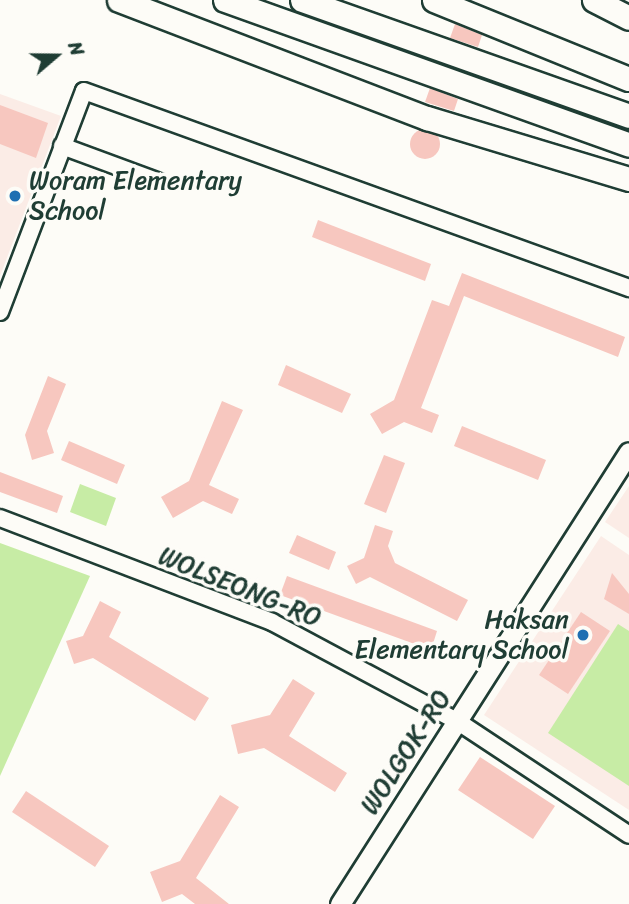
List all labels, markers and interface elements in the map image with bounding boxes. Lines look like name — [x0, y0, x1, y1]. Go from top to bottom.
north arrow — [21, 21, 91, 91]
text: N — [58, 37, 94, 60]
place label: Woram Elementary School — [29, 165, 244, 227]
marker: Woram Elementary School — [7, 188, 23, 204]
street label: WOLSEONG-RO — [154, 540, 326, 634]
place label: Haksan Elementary School — [354, 604, 569, 666]
marker: Haksan Elementary School — [575, 627, 591, 643]
street label: WOLGOK-RO — [354, 684, 458, 820]

